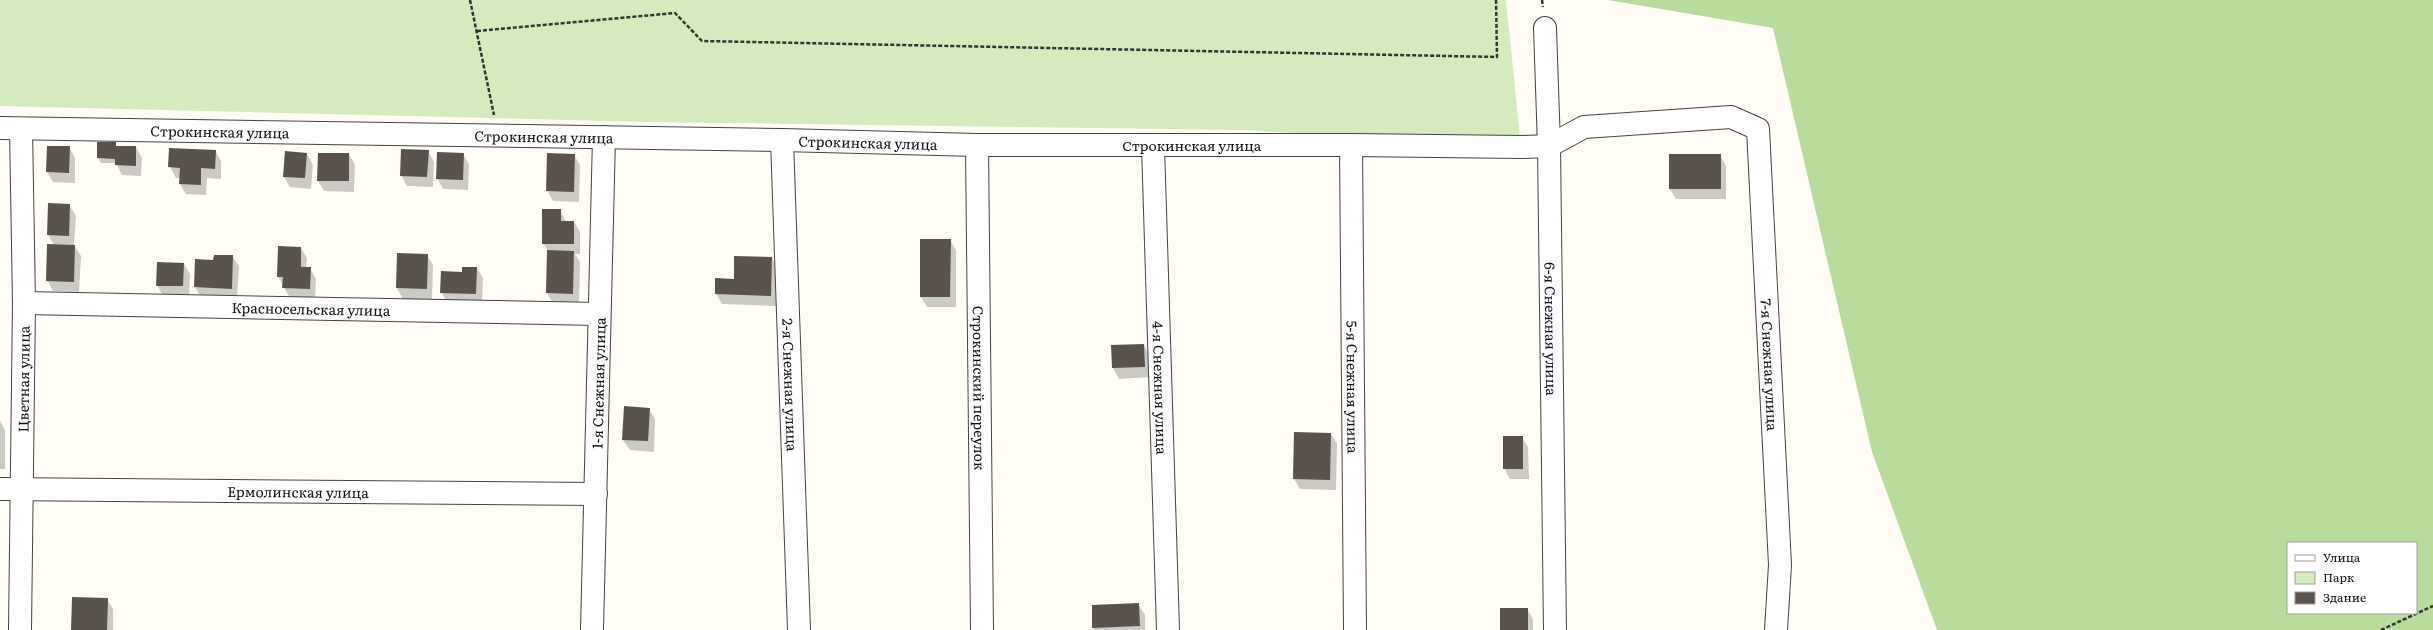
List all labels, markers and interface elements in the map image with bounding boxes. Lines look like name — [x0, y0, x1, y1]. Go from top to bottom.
street label: Строкинская улица — [150, 120, 290, 142]
street label: Строкинская улица — [474, 125, 614, 147]
street label: Строкинская улица — [798, 130, 938, 154]
street label: Строкинская улица — [1122, 135, 1262, 155]
street label: 6-я Снежная улица — [1540, 262, 1562, 396]
street label: Красносельская улица — [231, 297, 391, 320]
street label: 7-я Снежная улица — [1757, 298, 1783, 432]
street label: Строкинский переулок — [969, 306, 990, 471]
street label: 1-я Снежная улица — [586, 317, 610, 449]
street label: 2-я Снежная улица — [778, 318, 803, 452]
street label: 5-я Снежная улица — [1342, 320, 1364, 454]
street label: 4-я Снежная улица — [1148, 321, 1173, 455]
street label: Цветная улица — [12, 325, 34, 432]
street label: Ермолинская улица — [227, 481, 369, 502]
legend — [2287, 542, 2417, 614]
text: Улица — [2323, 548, 2361, 566]
text: Парк — [2323, 568, 2354, 586]
text: Здание — [2323, 588, 2366, 606]

